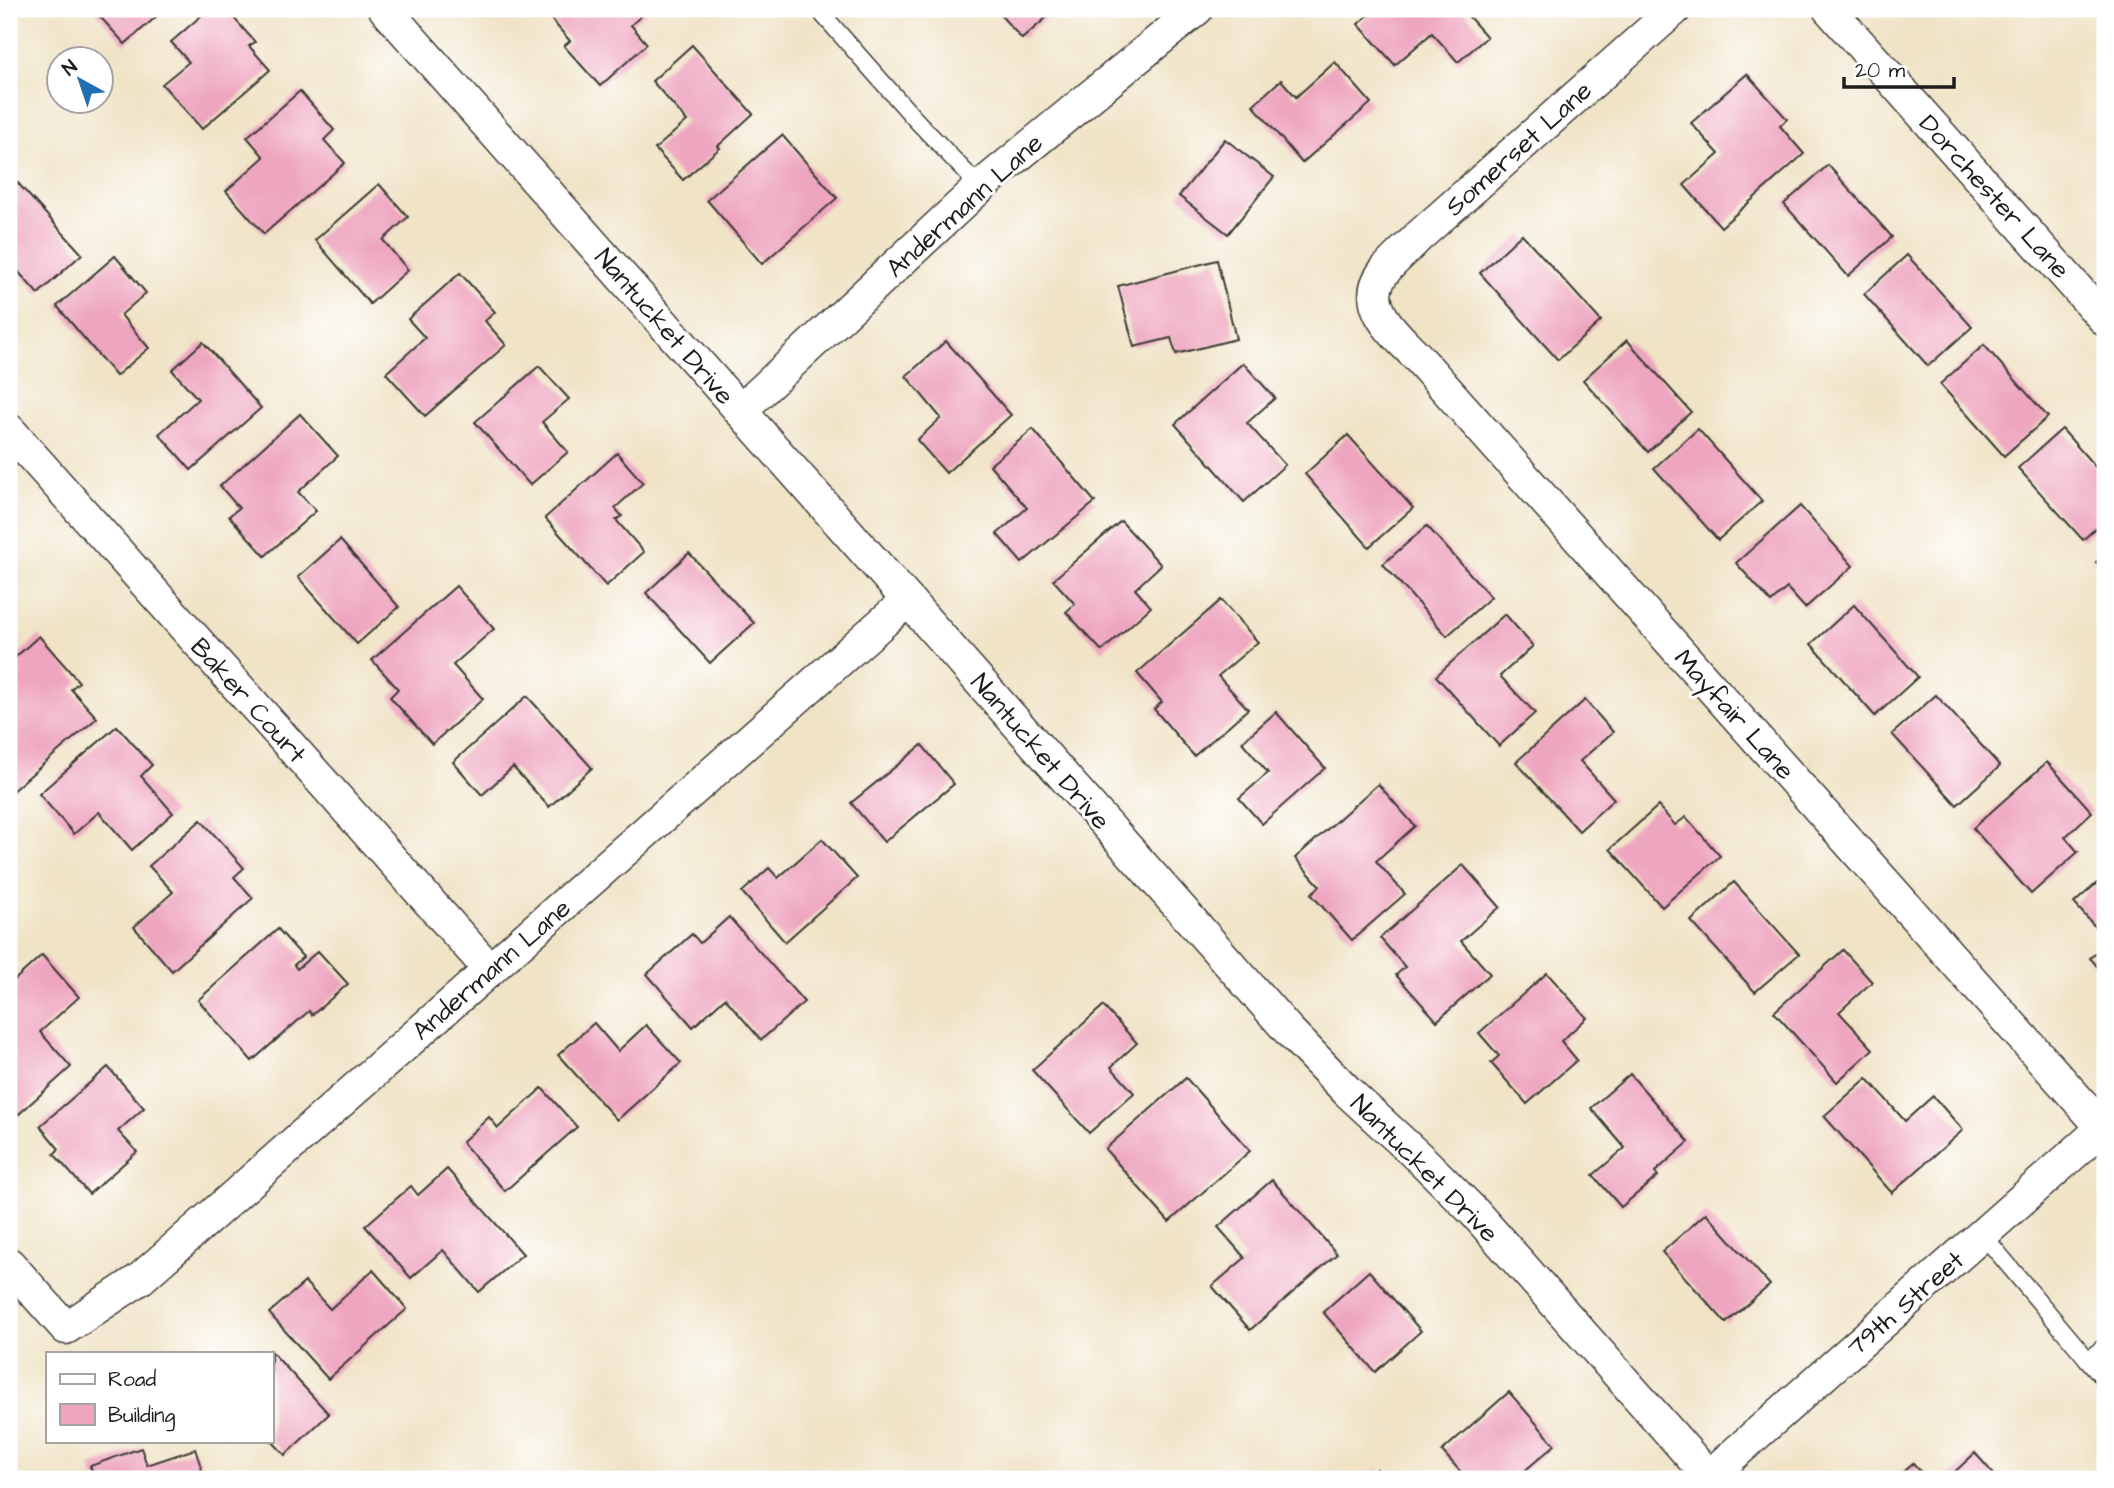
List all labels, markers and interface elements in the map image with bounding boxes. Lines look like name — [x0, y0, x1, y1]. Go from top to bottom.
north arrow — [46, 46, 116, 116]
scale bar — [1844, 46, 1955, 90]
text: N — [57, 54, 83, 82]
text: 20 m — [1855, 56, 1906, 85]
street label: Somerset Lane — [1437, 73, 1600, 224]
street label: Dorchester Lane — [1911, 107, 2078, 287]
street label: Andermann Lane — [878, 126, 1051, 286]
street label: Nantucket Drive — [586, 241, 742, 413]
street label: Baker Court — [182, 630, 315, 772]
street label: Mayfair Lane — [1664, 641, 1803, 789]
street label: Nantucket Drive — [962, 666, 1118, 838]
street label: Andermann Lane — [405, 891, 579, 1049]
street label: Nantucket Drive — [1342, 1087, 1506, 1251]
street label: 79th Street — [1839, 1242, 1972, 1365]
legend — [46, 1352, 273, 1442]
text: Road — [108, 1365, 156, 1394]
text: Building — [108, 1401, 176, 1432]

